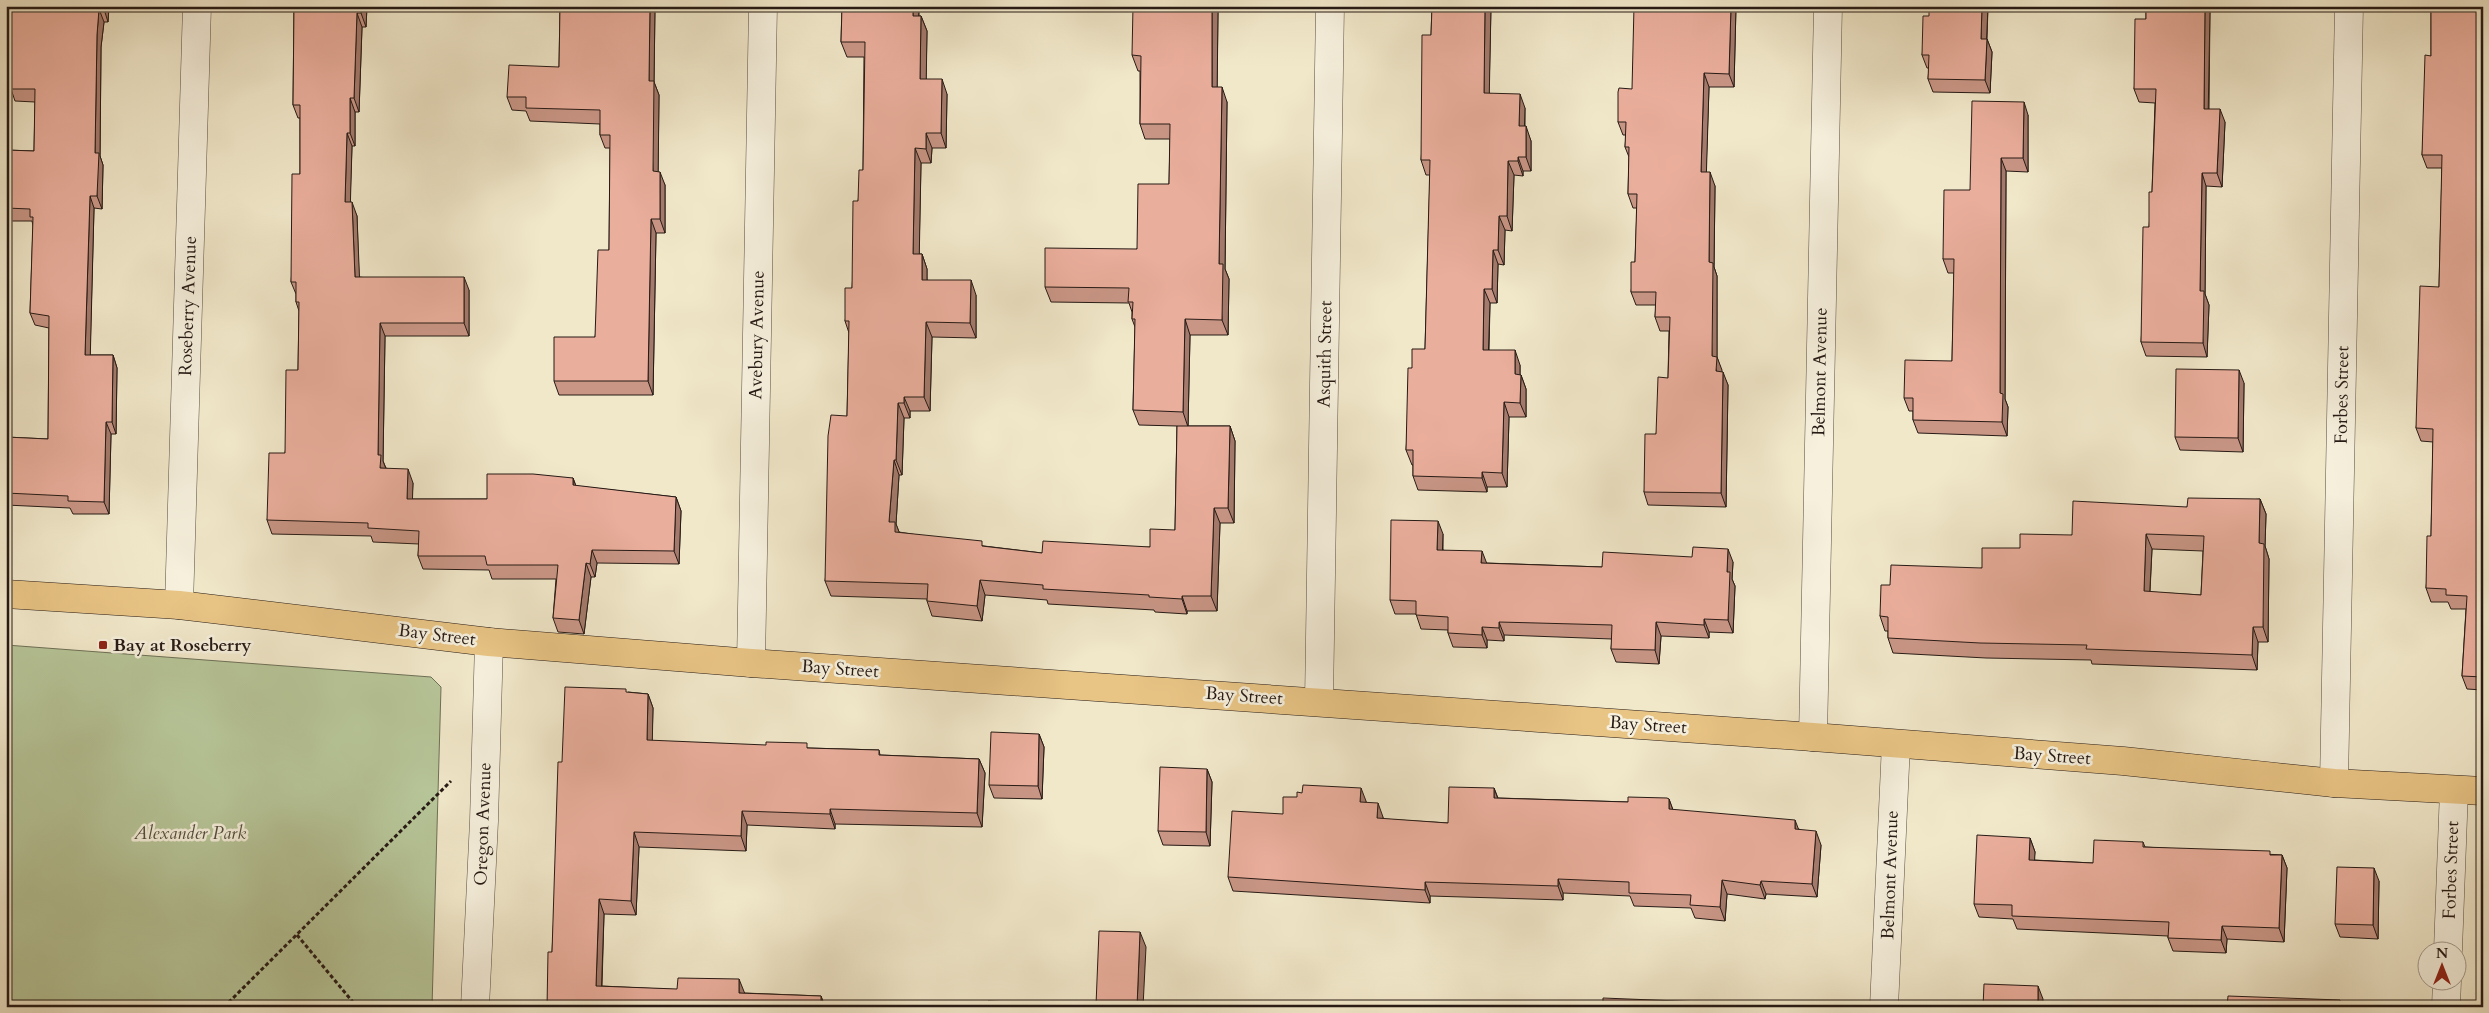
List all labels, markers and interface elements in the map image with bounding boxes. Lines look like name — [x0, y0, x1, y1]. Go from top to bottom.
street label: Roseberry Avenue — [173, 236, 203, 376]
street label: Avebury Avenue — [743, 270, 771, 400]
street label: Asquith Street — [1312, 300, 1338, 408]
street label: Belmont Avenue — [1806, 307, 1834, 437]
street label: Forbes Street — [2329, 345, 2355, 444]
street label: Bay Street — [397, 618, 477, 652]
place label: Bay at Roseberry — [113, 633, 252, 658]
marker: Bay at Roseberry — [97, 639, 109, 651]
street label: Bay Street — [800, 654, 880, 684]
street label: Bay Street — [1204, 681, 1284, 711]
street label: Bay Street — [1608, 710, 1688, 740]
street label: Bay Street — [2012, 741, 2092, 771]
street label: Oregon Avenue — [468, 762, 498, 886]
street label: Belmont Avenue — [1875, 810, 1905, 940]
street label: Forbes Street — [2437, 820, 2465, 920]
park label: Alexander Park — [133, 821, 246, 846]
north arrow — [2416, 940, 2466, 990]
text: N — [2436, 944, 2448, 963]

